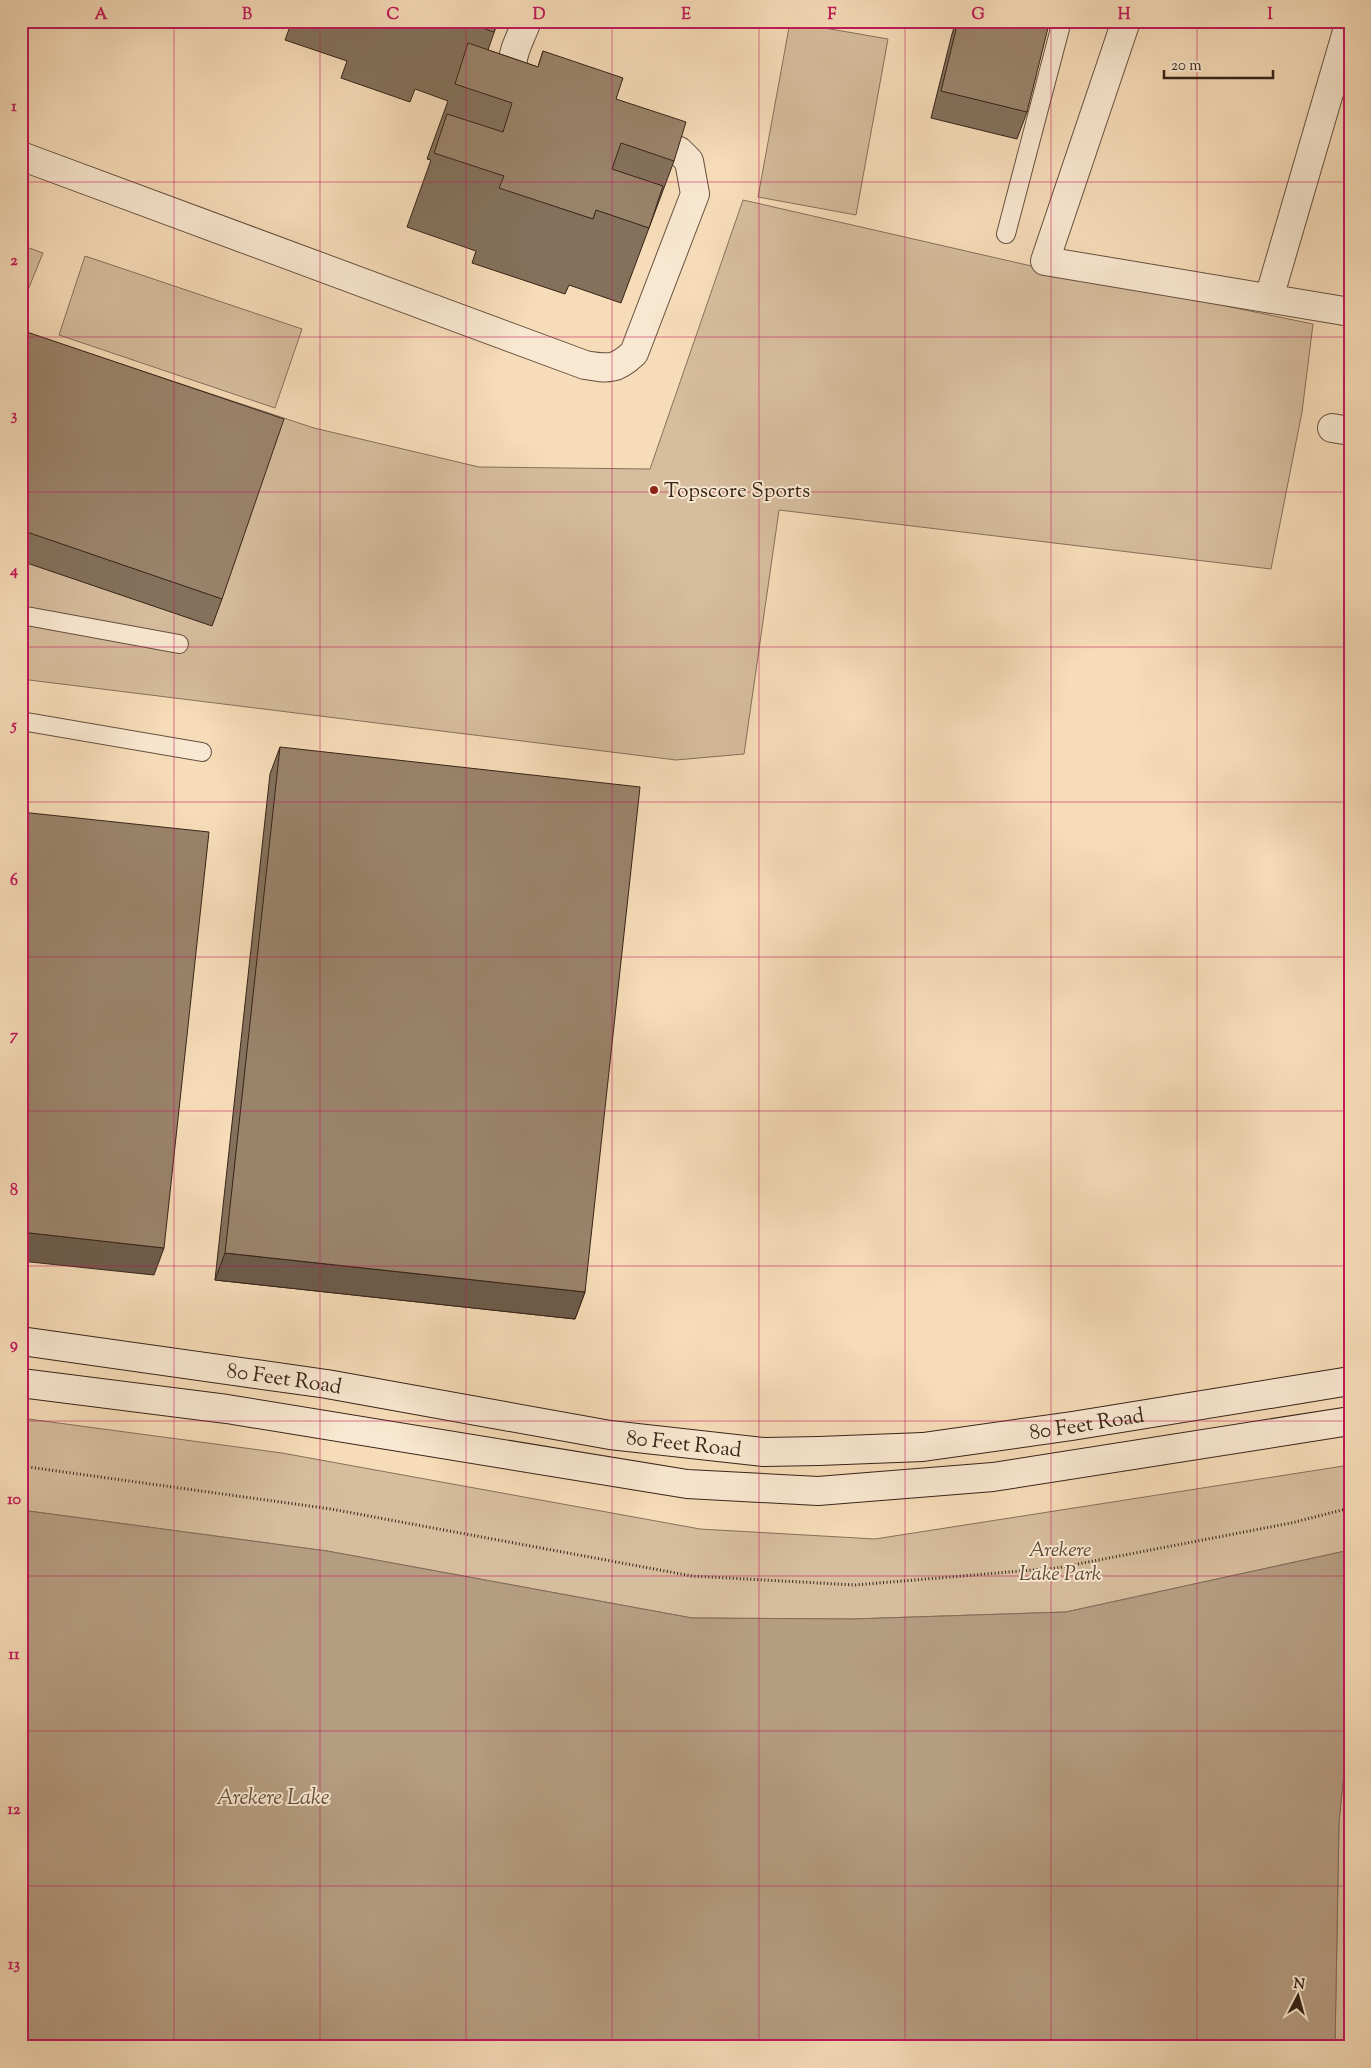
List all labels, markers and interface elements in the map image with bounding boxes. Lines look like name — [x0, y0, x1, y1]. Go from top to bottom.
text: A — [95, 4, 108, 27]
text: B — [242, 4, 252, 27]
text: C — [387, 4, 400, 27]
text: D — [533, 4, 546, 27]
text: E — [681, 4, 691, 27]
text: F — [828, 4, 837, 27]
text: G — [971, 4, 985, 27]
text: H — [1118, 4, 1131, 27]
text: I — [1267, 4, 1273, 27]
scale bar — [1164, 48, 1272, 80]
text: 20 m — [1171, 56, 1202, 77]
text: 1 — [11, 96, 17, 119]
text: 2 — [10, 250, 18, 273]
text: 3 — [11, 405, 18, 428]
place label: Topscore Sports — [664, 477, 810, 507]
marker: Topscore Sports — [648, 484, 660, 496]
text: 4 — [9, 560, 18, 583]
text: 5 — [9, 715, 17, 738]
text: 6 — [10, 870, 18, 893]
text: 7 — [10, 1025, 19, 1048]
text: 8 — [10, 1180, 18, 1203]
text: 9 — [10, 1334, 18, 1357]
street label: 80 Feet Road — [225, 1357, 344, 1403]
street label: 80 Feet Road — [1028, 1402, 1147, 1449]
street label: 80 Feet Road — [625, 1424, 743, 1466]
text: 10 — [7, 1489, 21, 1512]
park label: Arekere Lake Park — [1019, 1536, 1102, 1590]
text: 11 — [9, 1644, 20, 1667]
water label: Arekere Lake — [216, 1783, 330, 1815]
text: 12 — [8, 1799, 21, 1822]
text: 13 — [8, 1954, 20, 1977]
north arrow — [1274, 1970, 1324, 2020]
text: N — [1293, 1975, 1306, 1996]

